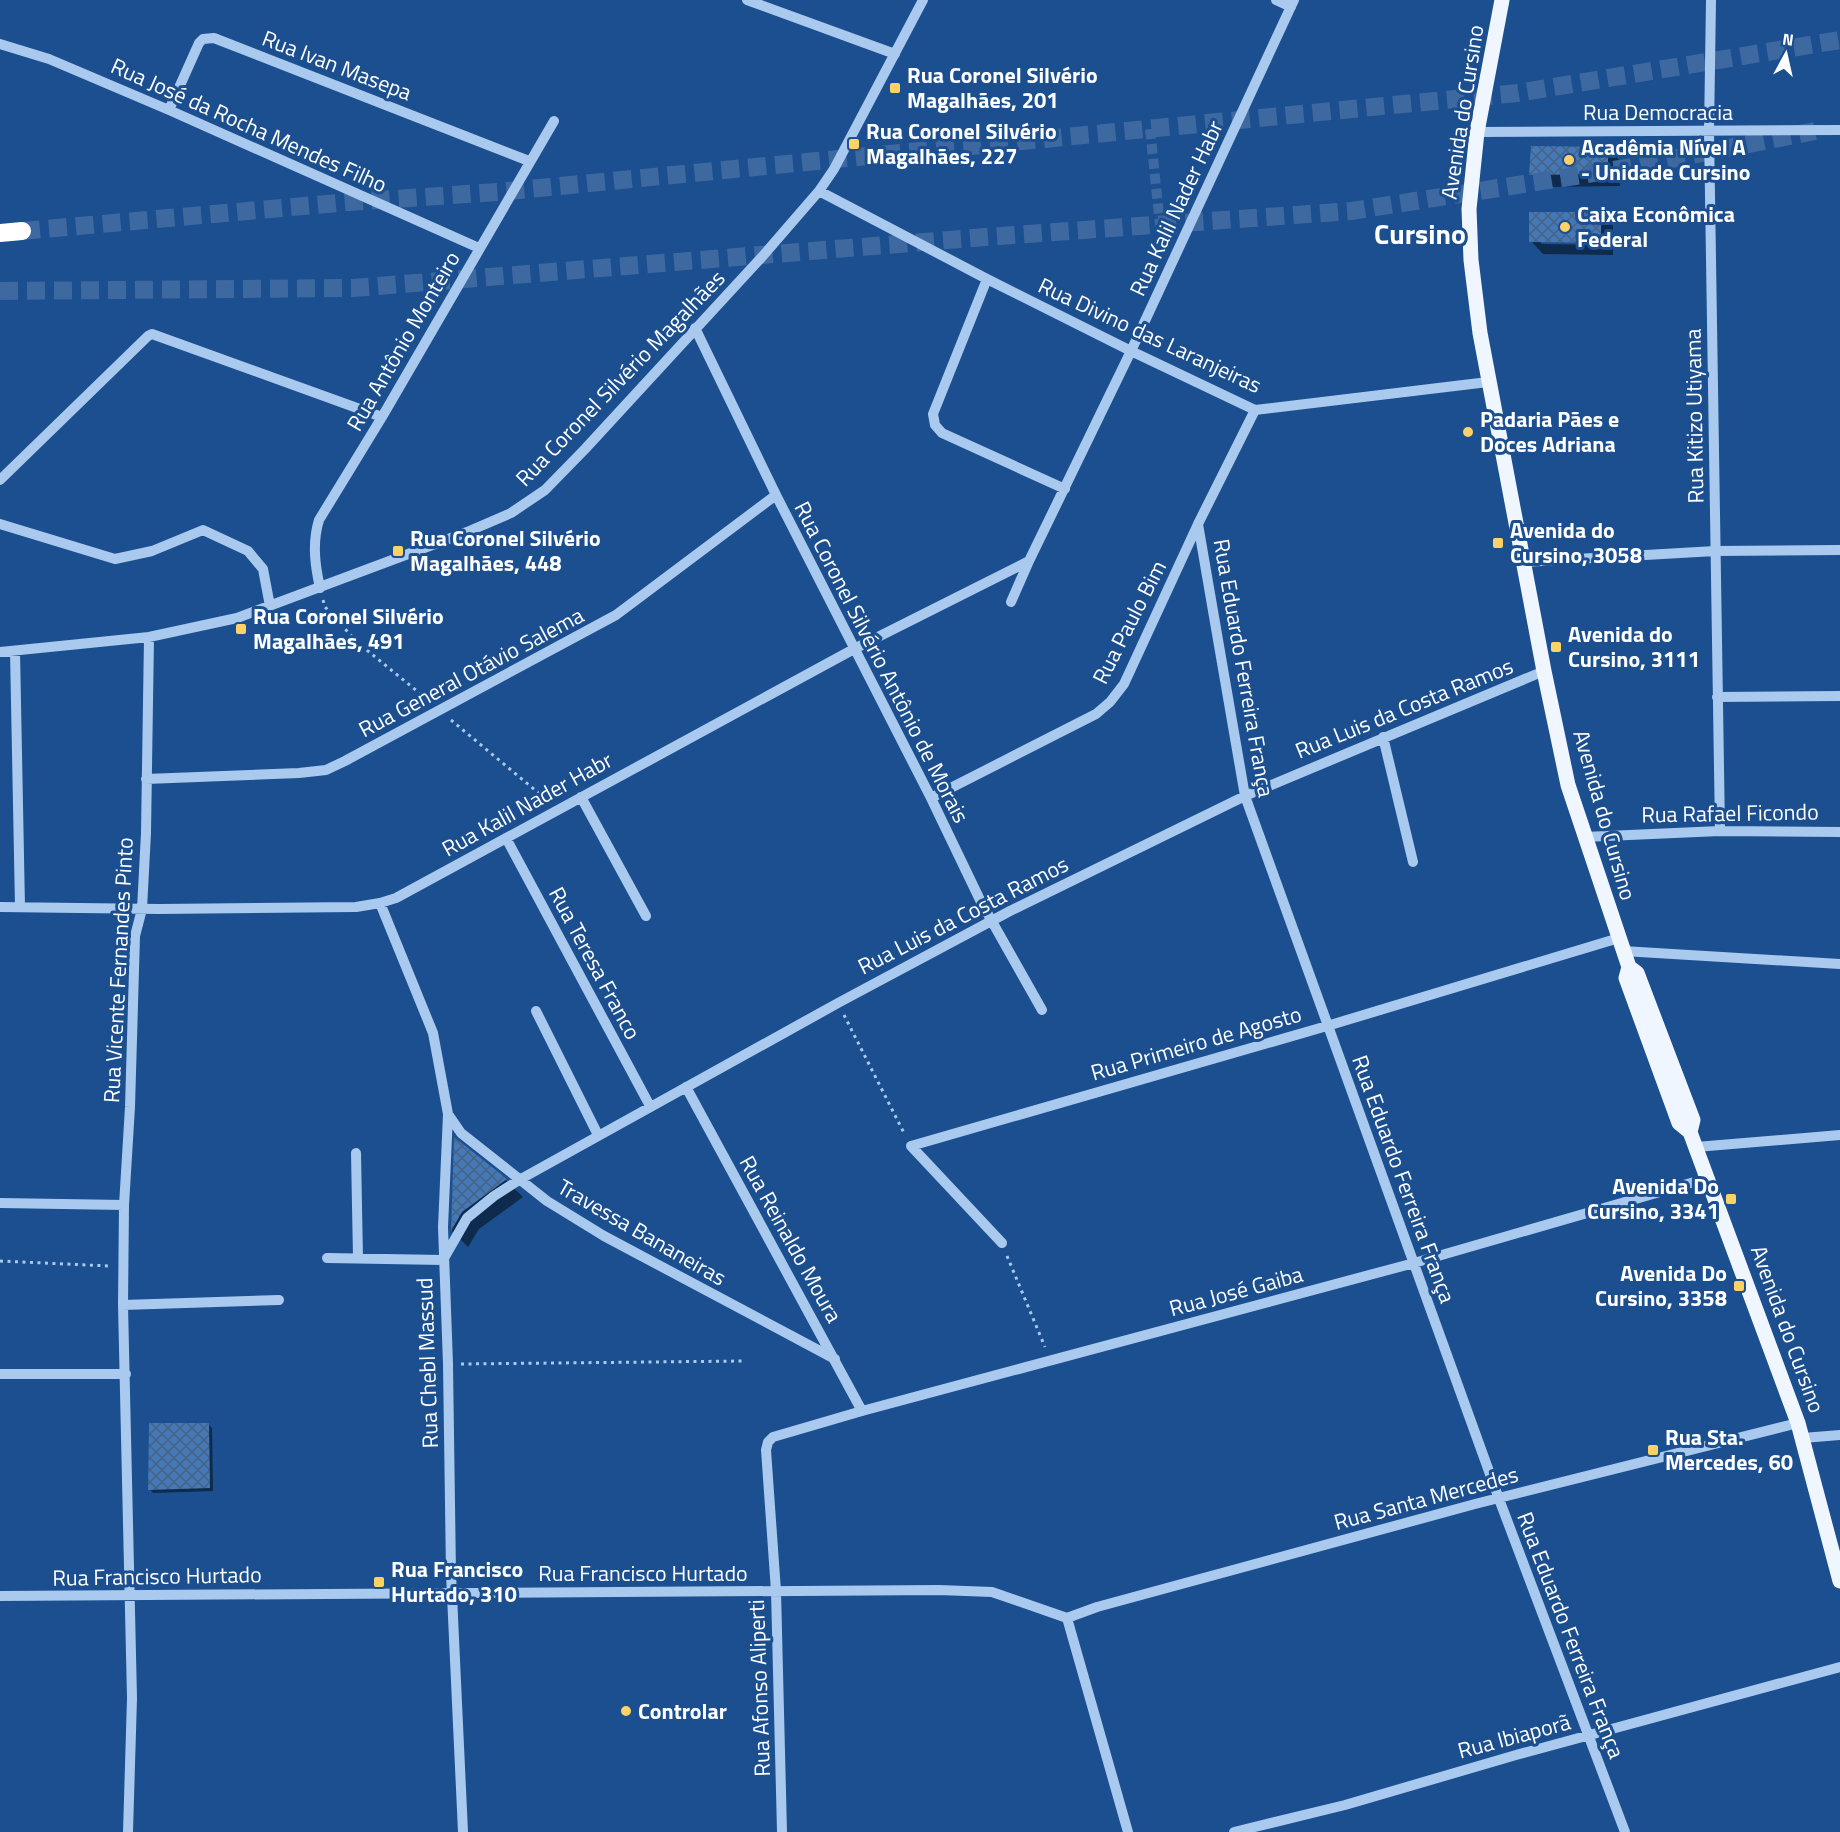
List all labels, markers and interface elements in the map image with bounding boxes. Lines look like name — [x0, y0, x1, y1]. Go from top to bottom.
street label: Rua Ivan Masepa — [257, 21, 417, 109]
street label: Avenida do Cursino — [1431, 22, 1493, 202]
north arrow — [1756, 24, 1816, 84]
text: N — [1781, 26, 1795, 52]
street label: Rua José da Rocha Mendes Filho — [106, 49, 392, 201]
place label: Rua Coronel Silvério Magalhães, 201 — [907, 58, 1098, 117]
marker: Rua Coronel Silvério Magalhães, 201 — [888, 81, 902, 95]
street label: Rua Democracia — [1583, 95, 1733, 129]
place label: Rua Coronel Silvério Magalhães, 227 — [866, 114, 1057, 173]
street label: Rua Kalil Nader Habr — [1120, 114, 1232, 302]
place label: Acadêmia Nível A - Unidade Cursino — [1581, 130, 1751, 189]
marker: Rua Coronel Silvério Magalhães, 227 — [847, 137, 861, 151]
marker: Acadêmia Nível A - Unidade Cursino — [1562, 153, 1576, 167]
place label: Caixa Econômica Federal — [1577, 197, 1735, 256]
district label: Cursino — [1374, 212, 1466, 255]
marker: Caixa Econômica Federal — [1558, 220, 1572, 234]
street label: Rua Antônio Monteiro — [338, 245, 468, 437]
street label: Rua Coronel Silvério Magalhães — [507, 262, 733, 494]
street label: Rua Divino das Laranjeiras — [1033, 268, 1267, 402]
street label: Rua Kitizo Utiyama — [1675, 328, 1713, 504]
place label: Padaria Pães e Doces Adriana — [1480, 402, 1619, 461]
marker: Padaria Pães e Doces Adriana — [1461, 425, 1475, 439]
street label: Rua Coronel Silvério Antônio de Morais — [786, 495, 978, 829]
place label: Avenida do Cursino, 3058 — [1510, 513, 1642, 572]
place label: Rua Coronel Silvério Magalhães, 448 — [410, 521, 601, 580]
street label: Rua Eduardo Ferreira França — [1205, 536, 1283, 800]
marker: Avenida do Cursino, 3058 — [1491, 536, 1505, 550]
marker: Rua Coronel Silvério Magalhães, 448 — [391, 544, 405, 558]
street label: Rua Paulo Bim — [1083, 554, 1175, 690]
street label: Rua General Otávio Salema — [352, 598, 590, 746]
place label: Rua Coronel Silvério Magalhães, 491 — [253, 599, 444, 658]
place label: Avenida do Cursino, 3111 — [1568, 617, 1700, 676]
marker: Rua Coronel Silvério Magalhães, 491 — [234, 622, 248, 636]
marker: Avenida do Cursino, 3111 — [1549, 640, 1563, 654]
street label: Rua Luis da Costa Ramos — [1290, 649, 1518, 767]
street label: Avenida do Cursino — [1564, 726, 1646, 904]
street label: Rua Kalil Nader Habr — [435, 743, 619, 865]
street label: Rua Rafael Ficondo — [1641, 794, 1819, 832]
street label: Rua Vicente Fernandes Pinto — [94, 836, 142, 1104]
street label: Rua Luis da Costa Ramos — [852, 847, 1074, 983]
street label: Rua Teresa Franco — [540, 880, 650, 1046]
street label: Rua Primeiro de Agosto — [1087, 997, 1305, 1089]
street label: Rua Eduardo Ferreira França — [1343, 1050, 1465, 1308]
street label: Rua Reinaldo Moura — [731, 1149, 851, 1329]
place label: Avenida Do Cursino, 3341 — [1587, 1169, 1719, 1228]
street label: Travessa Bananeiras — [551, 1170, 733, 1294]
marker: Avenida Do Cursino, 3341 — [1724, 1192, 1738, 1206]
street label: Avenida do Cursino — [1742, 1241, 1834, 1417]
place label: Avenida Do Cursino, 3358 — [1595, 1256, 1727, 1315]
street label: Rua José Gaiba — [1165, 1257, 1307, 1325]
street label: Rua Chebl Massud — [407, 1277, 447, 1449]
marker: Avenida Do Cursino, 3358 — [1732, 1279, 1746, 1293]
place label: Rua Sta. Mercedes, 60 — [1665, 1420, 1793, 1479]
marker: Rua Sta. Mercedes, 60 — [1646, 1443, 1660, 1457]
street label: Rua Santa Mercedes — [1330, 1457, 1522, 1539]
street label: Rua Eduardo Ferreira França — [1508, 1507, 1634, 1763]
place label: Rua Francisco Hurtado, 310 — [391, 1552, 523, 1611]
street label: Rua Francisco Hurtado — [538, 1556, 748, 1590]
street label: Rua Francisco Hurtado — [52, 1557, 262, 1595]
marker: Rua Francisco Hurtado, 310 — [372, 1575, 386, 1589]
street label: Rua Afonso Aliperti — [739, 1599, 779, 1777]
place label: Controlar — [638, 1694, 727, 1728]
marker: Controlar — [619, 1704, 633, 1718]
street label: Rua Ibiaporã — [1454, 1705, 1574, 1767]

